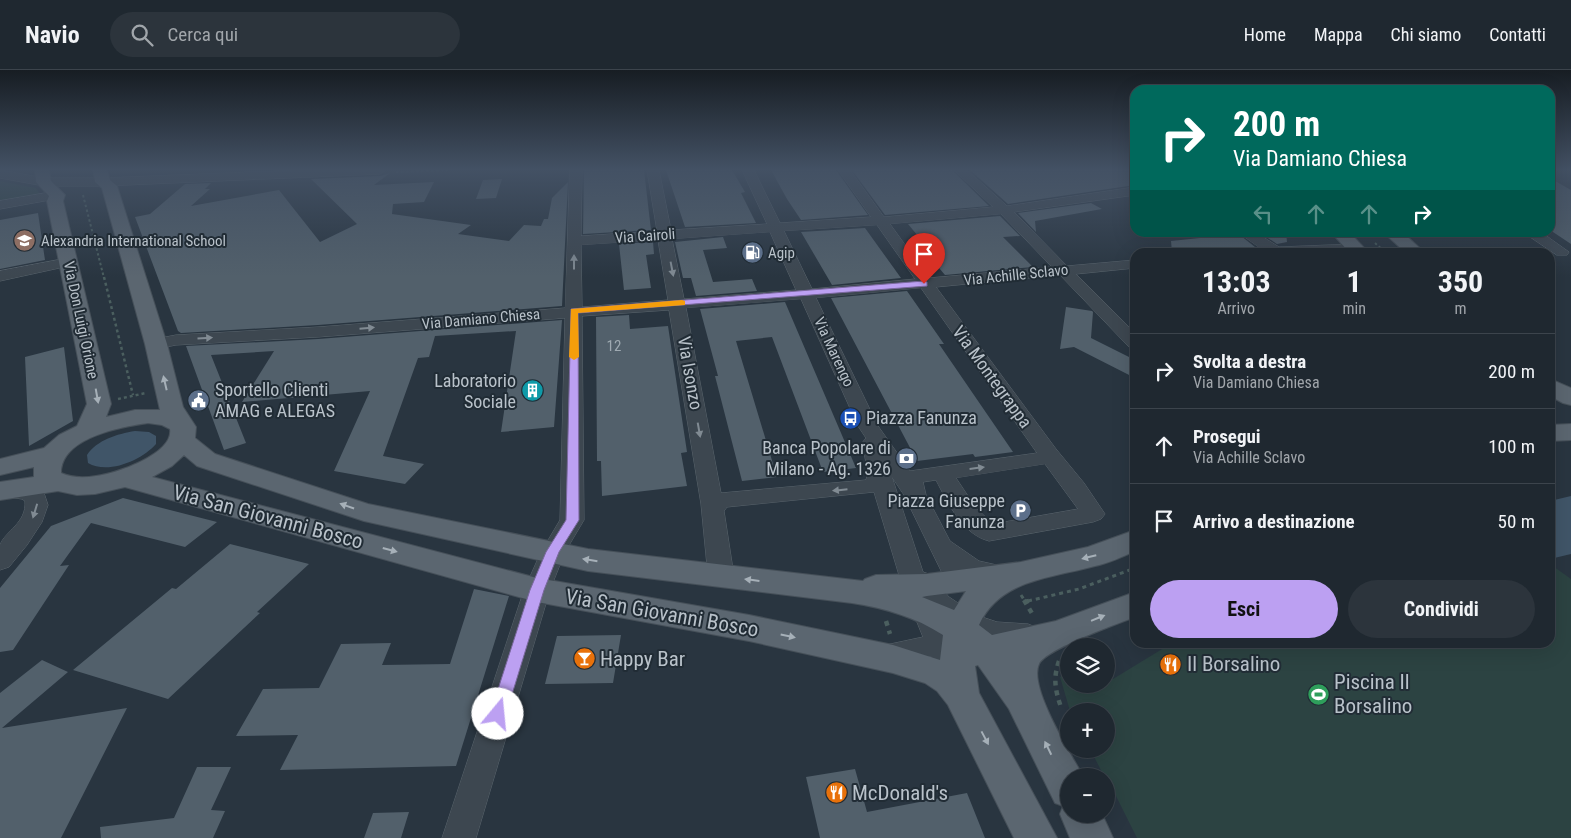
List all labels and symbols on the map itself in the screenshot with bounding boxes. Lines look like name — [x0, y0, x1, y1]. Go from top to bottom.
street label: Via Cairoli — [614, 225, 676, 247]
school or university icon: Alexandria International School — [13, 229, 37, 253]
place label: Alexandria International School — [41, 232, 226, 250]
pin — [903, 233, 945, 284]
fuel station icon: Agip — [740, 241, 764, 265]
place label: Agip — [768, 244, 795, 262]
one-way arrow — [570, 254, 578, 270]
street label: Via Don Luigi Orione — [60, 259, 102, 381]
street label: Via Achille Sclavo — [963, 261, 1069, 289]
one-way arrow — [668, 262, 676, 278]
street label: Via Damiano Chiesa — [421, 305, 541, 333]
street label: Via Marengo — [810, 314, 858, 390]
street label: Via Montegrappa — [948, 322, 1036, 432]
one-way arrow — [359, 324, 375, 332]
one-way arrow — [197, 334, 213, 342]
street label: Via Isonzo — [674, 335, 707, 411]
house number: 12 — [607, 337, 621, 355]
place label: Laboratorio Sociale — [434, 370, 516, 412]
one-way arrow — [161, 375, 169, 390]
place label: Sportello Clienti AMAG e ALEGAS — [215, 379, 335, 421]
building icon: Laboratorio Sociale — [520, 379, 544, 403]
one-way arrow — [94, 388, 102, 404]
public building icon: Sportello Clienti AMAG e ALEGAS — [187, 388, 211, 412]
bus stop icon: Piazza Fanunza — [838, 406, 862, 430]
place label: Piazza Fanunza — [866, 407, 977, 428]
one-way arrow — [696, 422, 704, 438]
place label: Banca Popolare di Milano - Ag. 1326 — [762, 437, 891, 479]
bank icon: Banca Popolare di Milano - Ag. 1326 — [895, 446, 919, 470]
one-way arrow — [969, 464, 985, 472]
street label: Via San Giovanni Bosco — [170, 480, 366, 554]
one-way arrow — [832, 486, 848, 494]
place label: Piazza Giuseppe Fanunza — [887, 490, 1005, 532]
parking icon: Piazza Giuseppe Fanunza — [1009, 499, 1033, 523]
one-way arrow — [339, 502, 354, 509]
one-way arrow — [31, 504, 39, 519]
one-way arrow — [382, 546, 397, 554]
one-way arrow — [1082, 553, 1097, 561]
one-way arrow — [582, 556, 598, 564]
one-way arrow — [743, 576, 759, 584]
street label: Via San Giovanni Bosco — [564, 584, 760, 642]
one-way arrow — [1091, 614, 1105, 622]
one-way arrow — [780, 632, 795, 640]
bar icon: Happy Bar — [572, 647, 596, 671]
place label: Happy Bar — [600, 647, 685, 671]
restaurant icon: Il Borsalino — [1159, 652, 1183, 676]
place label: Il Borsalino — [1187, 652, 1280, 676]
place label: Piscina Il Borsalino — [1334, 670, 1412, 718]
sports icon: Piscina Il Borsalino — [1306, 682, 1330, 706]
position arrow — [471, 687, 523, 739]
one-way arrow — [980, 731, 989, 744]
one-way arrow — [1044, 741, 1052, 755]
restaurant icon: McDonald's — [824, 781, 848, 805]
place label: McDonald's — [852, 781, 948, 805]

